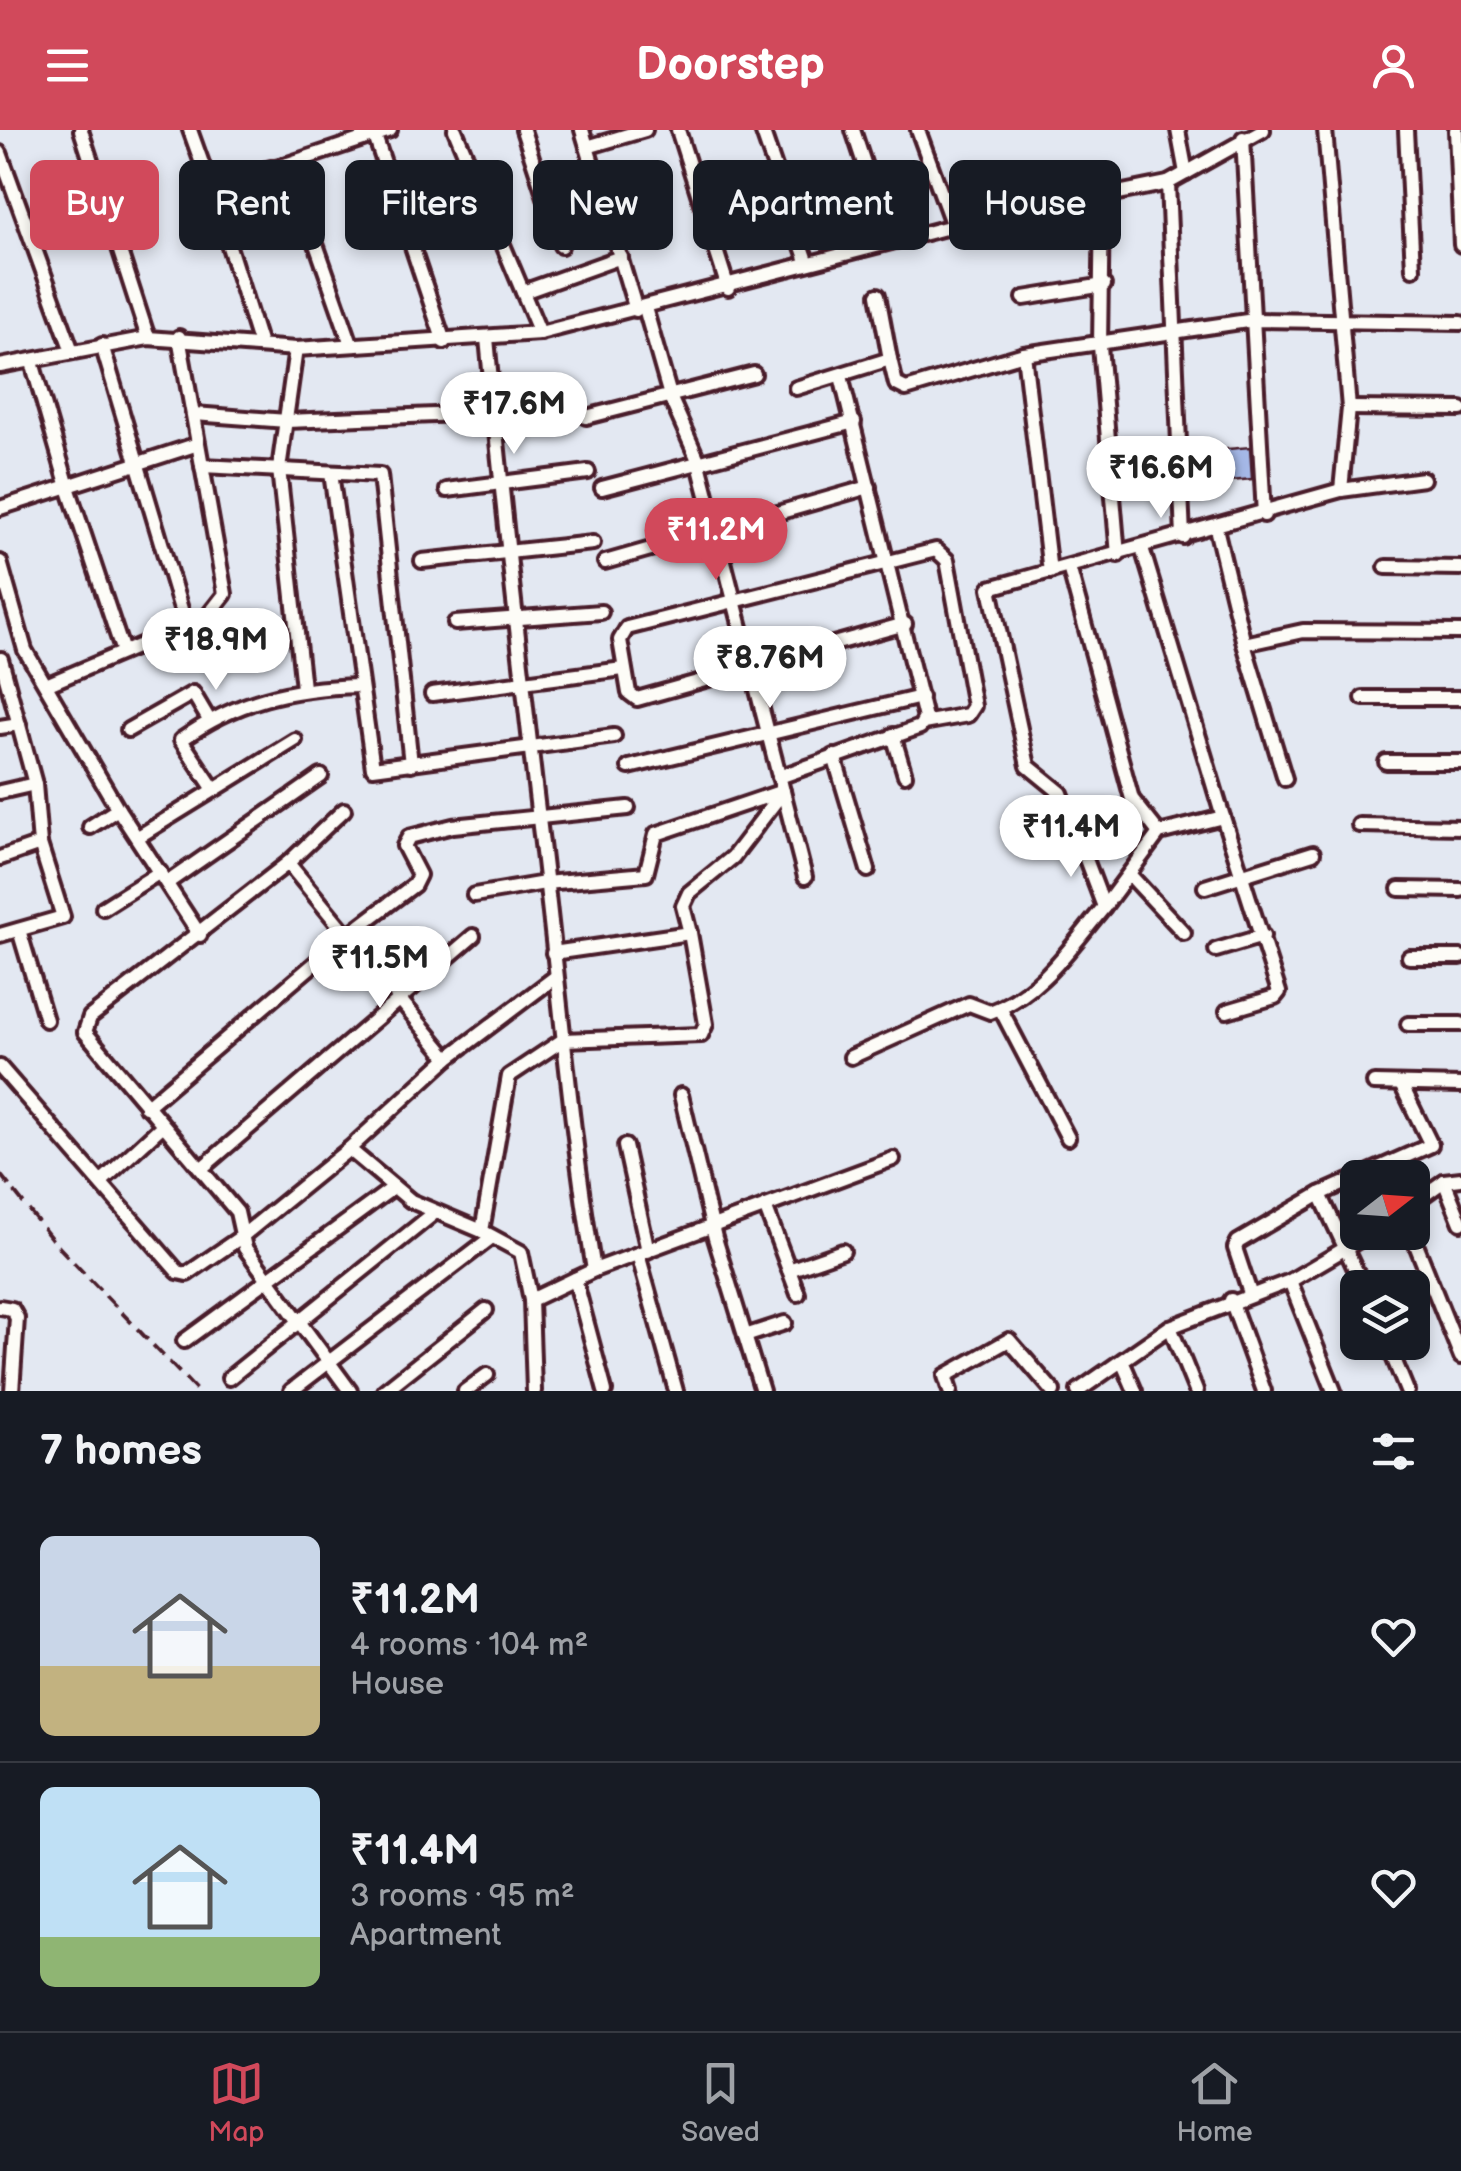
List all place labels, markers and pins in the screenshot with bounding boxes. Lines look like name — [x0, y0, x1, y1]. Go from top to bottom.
pin: ₹17.6M — [433, 372, 595, 457]
pin: ₹16.6M — [1080, 436, 1242, 521]
pin: ₹11.2M — [635, 498, 797, 583]
pin: ₹18.9M — [135, 608, 297, 693]
pin: ₹8.76M — [689, 626, 851, 711]
pin: ₹11.4M — [990, 795, 1152, 880]
pin: ₹11.5M — [299, 926, 461, 1011]

